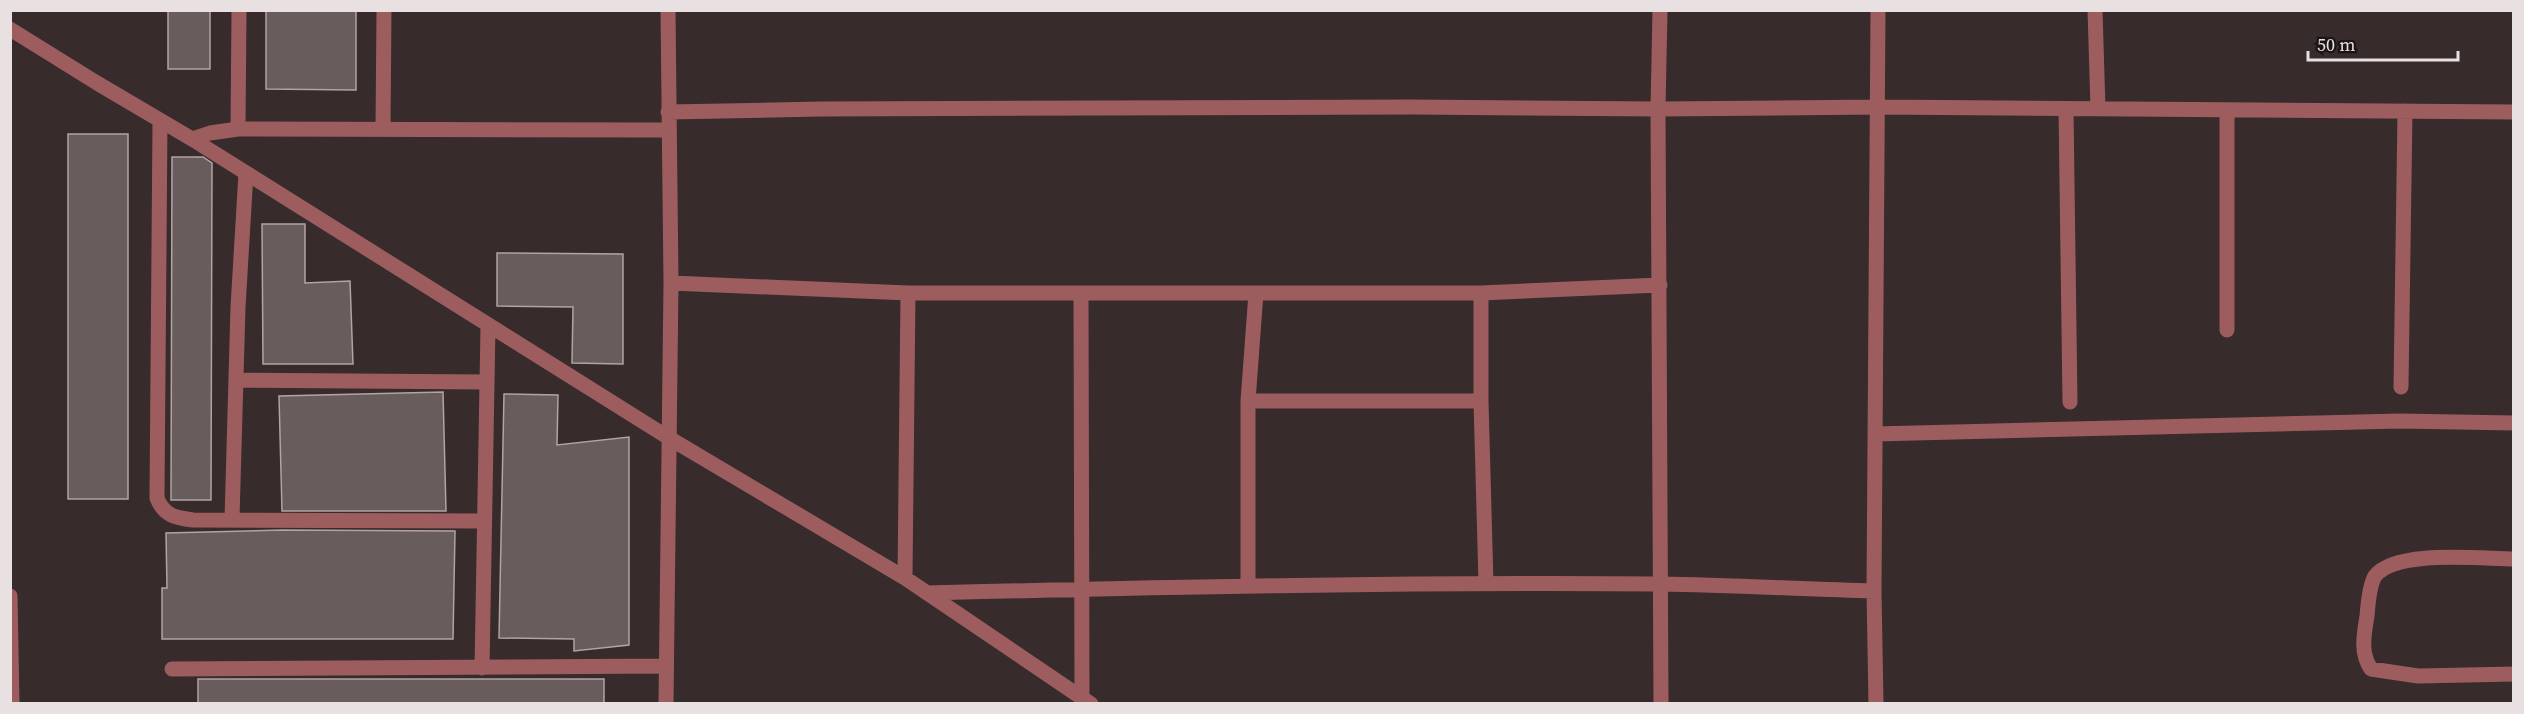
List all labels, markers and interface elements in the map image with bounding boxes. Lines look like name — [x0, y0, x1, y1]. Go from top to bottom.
scale bar — [2308, 24, 2458, 62]
text: 50 m — [2317, 32, 2355, 57]

